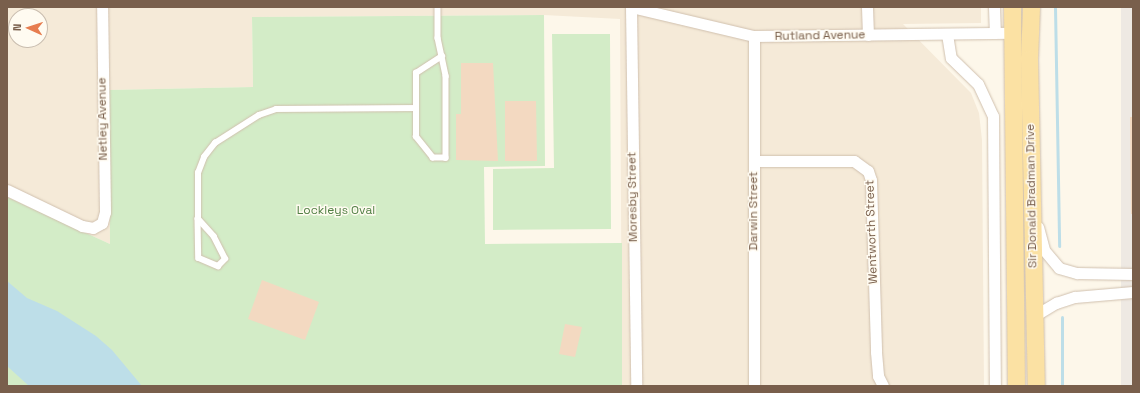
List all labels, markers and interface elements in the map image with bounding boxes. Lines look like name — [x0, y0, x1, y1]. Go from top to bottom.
north arrow — [8, 8, 48, 48]
text: N — [10, 23, 24, 31]
street label: Rutland Avenue — [774, 28, 866, 44]
street label: Netley Avenue — [95, 77, 111, 161]
street label: Sir Donald Bradman Drive — [1024, 124, 1040, 268]
street label: Moresby Street — [625, 152, 641, 242]
street label: Darwin Street — [747, 171, 761, 251]
street label: Wentworth Street — [863, 180, 881, 284]
park label: Lockleys Oval — [297, 204, 375, 218]

